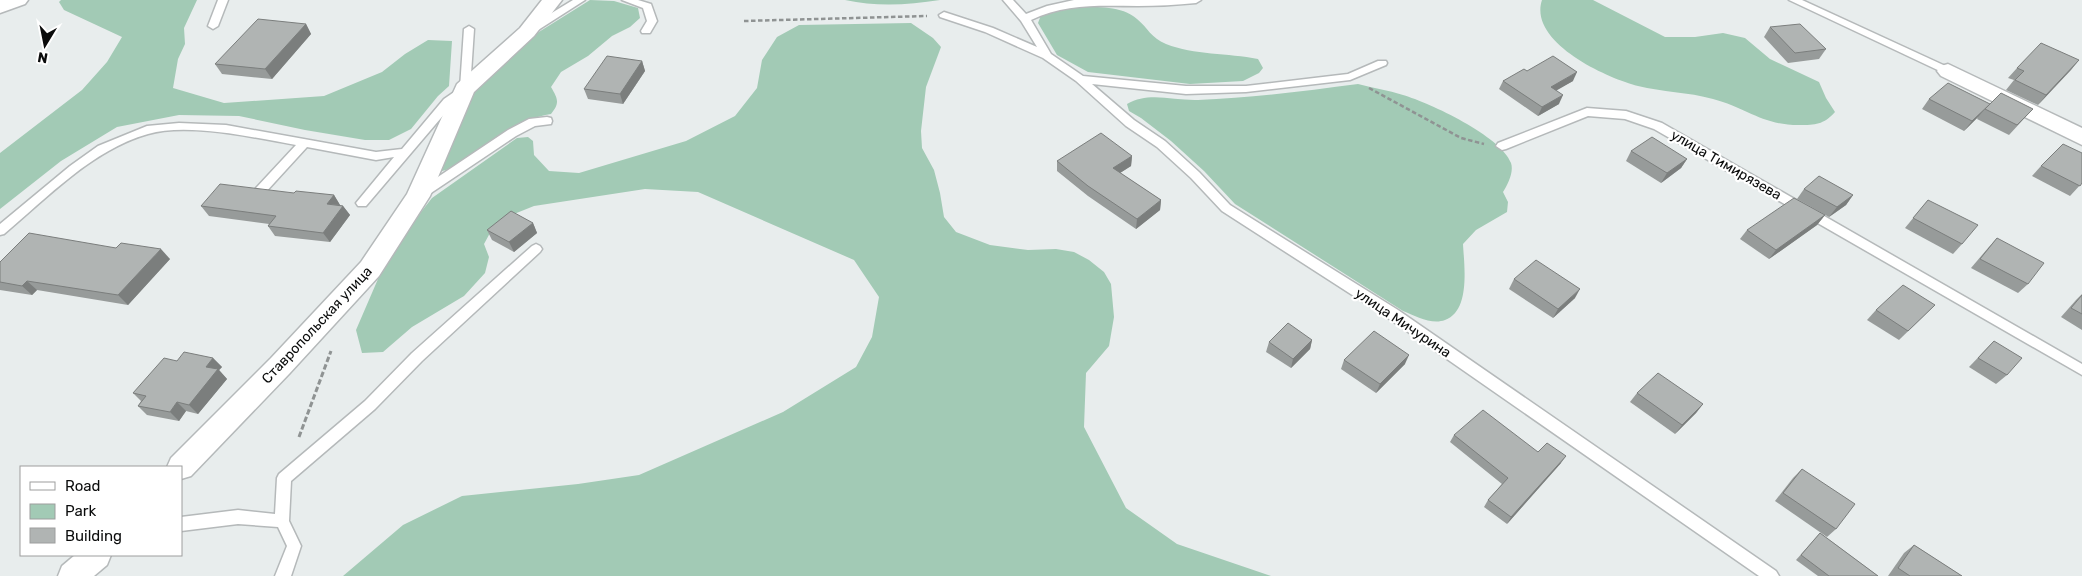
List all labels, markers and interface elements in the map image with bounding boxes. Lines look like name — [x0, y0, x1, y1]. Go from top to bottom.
north arrow — [20, 20, 70, 70]
text: N — [36, 48, 49, 67]
street label: улица Тимирязева — [1668, 126, 1784, 204]
street label: Ставропольская улица — [258, 263, 376, 387]
street label: улица Мичурина — [1352, 285, 1454, 361]
legend — [20, 466, 182, 556]
text: Road — [65, 477, 101, 495]
text: Park — [65, 502, 96, 520]
text: Building — [65, 527, 122, 545]

